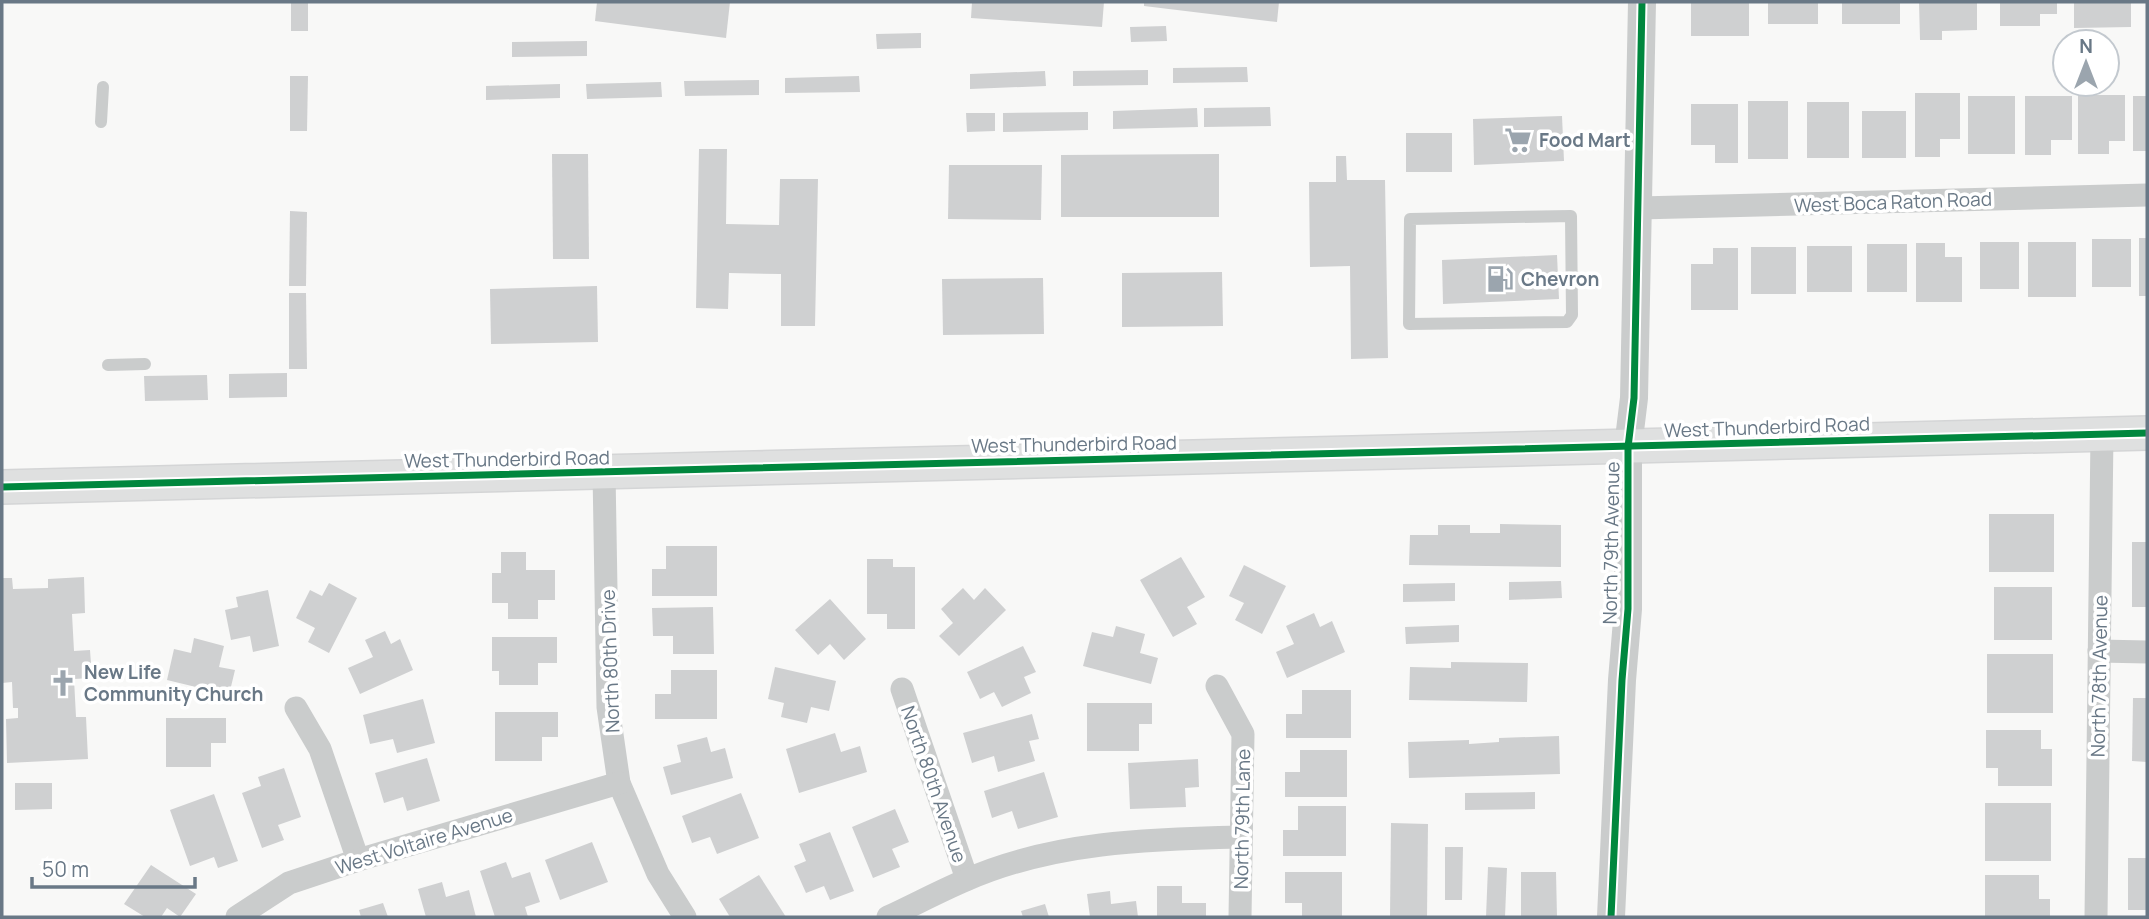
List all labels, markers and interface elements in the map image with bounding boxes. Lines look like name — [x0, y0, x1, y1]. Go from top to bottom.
north arrow — [2051, 28, 2121, 98]
text: N — [2079, 33, 2093, 59]
supermarket icon: Food Mart — [1503, 125, 1533, 155]
place label: Food Mart — [1539, 127, 1631, 153]
street label: West Boca Raton Road — [1794, 186, 1992, 218]
fuel station icon: Chevron — [1485, 264, 1515, 294]
place label: Chevron — [1521, 266, 1600, 292]
street label: West Thunderbird Road — [1664, 410, 1870, 444]
street label: West Thunderbird Road — [971, 429, 1177, 459]
street label: West Thunderbird Road — [404, 444, 610, 474]
street label: North 79th Avenue — [1597, 461, 1625, 625]
street label: North 80th Drive — [595, 589, 625, 733]
street label: North 78th Avenue — [2085, 595, 2113, 757]
place label: New Life Community Church — [84, 659, 263, 707]
church icon: New Life Community Church — [48, 668, 78, 698]
street label: North 80th Avenue — [895, 702, 973, 866]
street label: North 79th Lane — [1228, 749, 1256, 889]
street label: West Voltaire Avenue — [332, 802, 516, 880]
scale bar — [32, 846, 194, 890]
text: 50 m — [42, 855, 89, 883]

